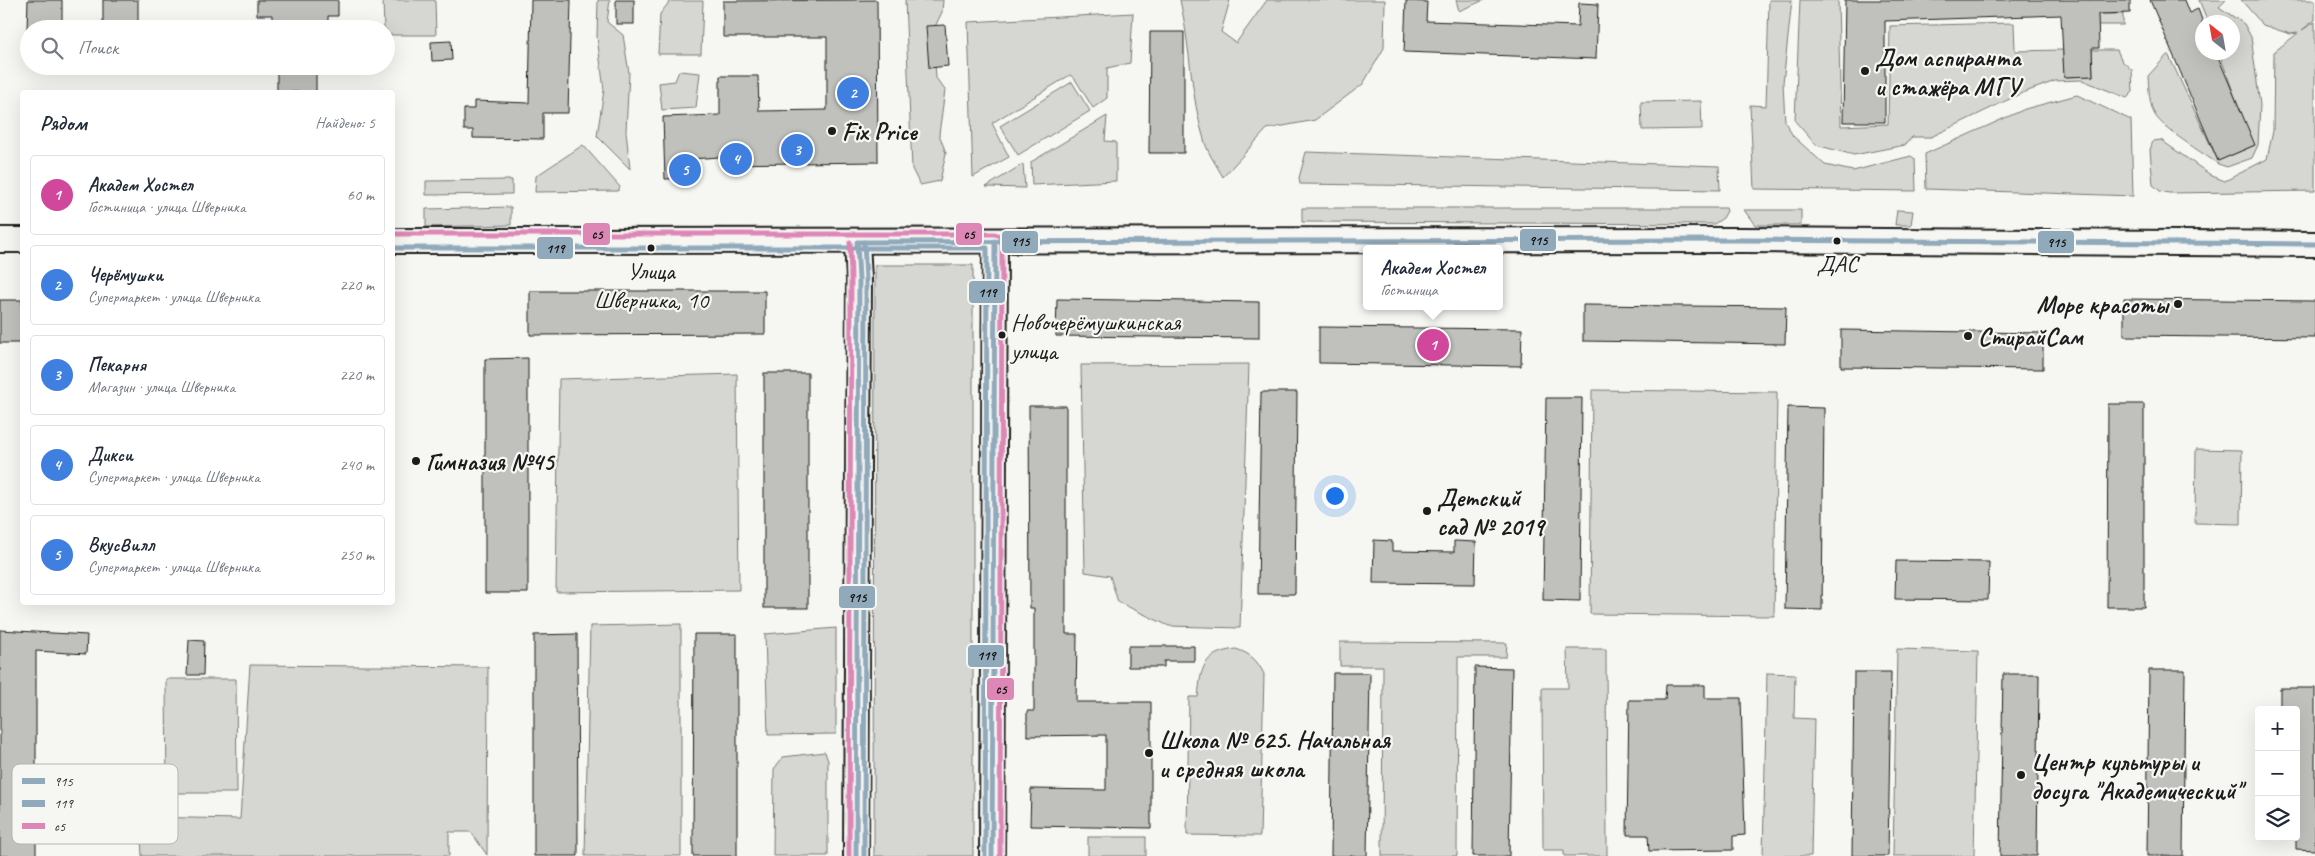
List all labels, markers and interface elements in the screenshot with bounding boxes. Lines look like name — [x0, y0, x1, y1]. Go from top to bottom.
north arrow — [2195, 15, 2240, 60]
search box — [20, 20, 395, 75]
icon: search — [38, 34, 66, 62]
text: Поиск — [78, 36, 118, 60]
place label: Дом аспиранта и стажёра МГУ — [1875, 42, 2024, 103]
marker: Дом аспиранта и стажёра МГУ — [1859, 65, 1871, 77]
pin: 2 — [837, 74, 869, 112]
text: Рядом — [40, 110, 87, 136]
text: Найдено: 5 — [315, 113, 375, 133]
place label: Fix Price — [842, 116, 918, 148]
marker: Fix Price — [826, 125, 838, 137]
pin: 3 — [781, 131, 813, 169]
pin: 4 — [720, 140, 752, 178]
pin: 5 — [669, 151, 701, 189]
text: Академ Хостел — [88, 173, 193, 197]
text: 1 — [53, 185, 61, 205]
text: 60 m — [347, 185, 374, 205]
text: Гостиница · улица Шверника — [88, 197, 246, 217]
line badge: с5 — [582, 222, 611, 246]
line badge: с5 — [955, 222, 983, 246]
text: с5 — [591, 226, 605, 243]
text: с5 — [963, 226, 977, 243]
line badge: 915 — [1519, 228, 1557, 252]
line badge: 915 — [1001, 230, 1039, 254]
line badge: 915 — [2037, 230, 2075, 254]
text: 915 — [1529, 232, 1549, 249]
text: 915 — [1011, 233, 1031, 250]
text: 915 — [2047, 234, 2067, 251]
line badge: 119 — [536, 236, 574, 260]
marker: ДАС — [1832, 236, 1842, 246]
text: 119 — [546, 240, 566, 257]
marker: Улица Шверника, 10 — [646, 243, 656, 253]
popup — [1363, 245, 1503, 310]
place label: ДАС — [1817, 249, 1861, 279]
place label: Улица Шверника, 10 — [594, 256, 711, 315]
text: Академ Хостел — [1381, 256, 1485, 280]
text: Черёмушки — [88, 263, 163, 287]
text: 2 — [53, 275, 61, 295]
text: 220 m — [340, 275, 374, 295]
line badge: 119 — [968, 280, 1006, 304]
text: Гостиница — [1381, 280, 1438, 300]
text: 119 — [978, 284, 998, 301]
text: Супермаркет · улица Шверника — [88, 287, 260, 307]
place label: Море красоты — [2037, 289, 2170, 321]
marker: Море красоты — [2172, 298, 2184, 310]
place label: Новочерёмушкинская улица — [1009, 307, 1182, 366]
place label: СтирайСам — [1978, 321, 2084, 353]
pin: 1 — [1417, 326, 1449, 364]
marker: Новочерёмушкинская улица — [997, 330, 1007, 340]
marker: СтирайСам — [1962, 330, 1974, 342]
text: Пекарня — [88, 353, 146, 377]
text: 3 — [53, 365, 61, 385]
text: 220 m — [340, 365, 374, 385]
text: Магазин · улица Шверника — [88, 377, 235, 397]
text: Дикси — [88, 443, 133, 467]
place label: Гимназия №45 — [426, 446, 556, 478]
text: 4 — [53, 455, 61, 475]
text: 240 m — [340, 455, 374, 475]
marker: Гимназия №45 — [410, 455, 422, 467]
text: Супермаркет · улица Шверника — [88, 467, 260, 487]
place label: Детский сад № 2019 — [1437, 482, 1547, 543]
your location — [1322, 483, 1348, 509]
marker: Детский сад № 2019 — [1421, 505, 1433, 517]
text: ВкусВилл — [88, 533, 154, 557]
text: 5 — [54, 545, 60, 565]
text: 250 m — [340, 545, 374, 565]
text: Супермаркет · улица Шверника — [88, 557, 260, 577]
line badge: 915 — [838, 585, 876, 609]
text: 915 — [848, 589, 868, 606]
line badge: 119 — [967, 644, 1005, 668]
text: 119 — [977, 647, 997, 664]
line badge: с5 — [986, 677, 1015, 701]
text: с5 — [995, 681, 1009, 698]
map controls — [2255, 706, 2300, 841]
button: + — [2255, 706, 2300, 751]
place label: Школа № 625. Начальная и средняя школа — [1159, 724, 1392, 785]
place label: Центр культуры и досуга "Академический" — [2031, 746, 2247, 807]
marker: Школа № 625. Начальная и средняя школа — [1143, 747, 1155, 759]
button: − — [2255, 751, 2300, 796]
legend — [12, 764, 178, 844]
marker: Центр культуры и досуга "Академический" — [2015, 769, 2027, 781]
text: 915 — [54, 773, 74, 790]
text: 119 — [54, 795, 75, 812]
button: layers — [2255, 796, 2300, 841]
text: с5 — [54, 818, 66, 835]

